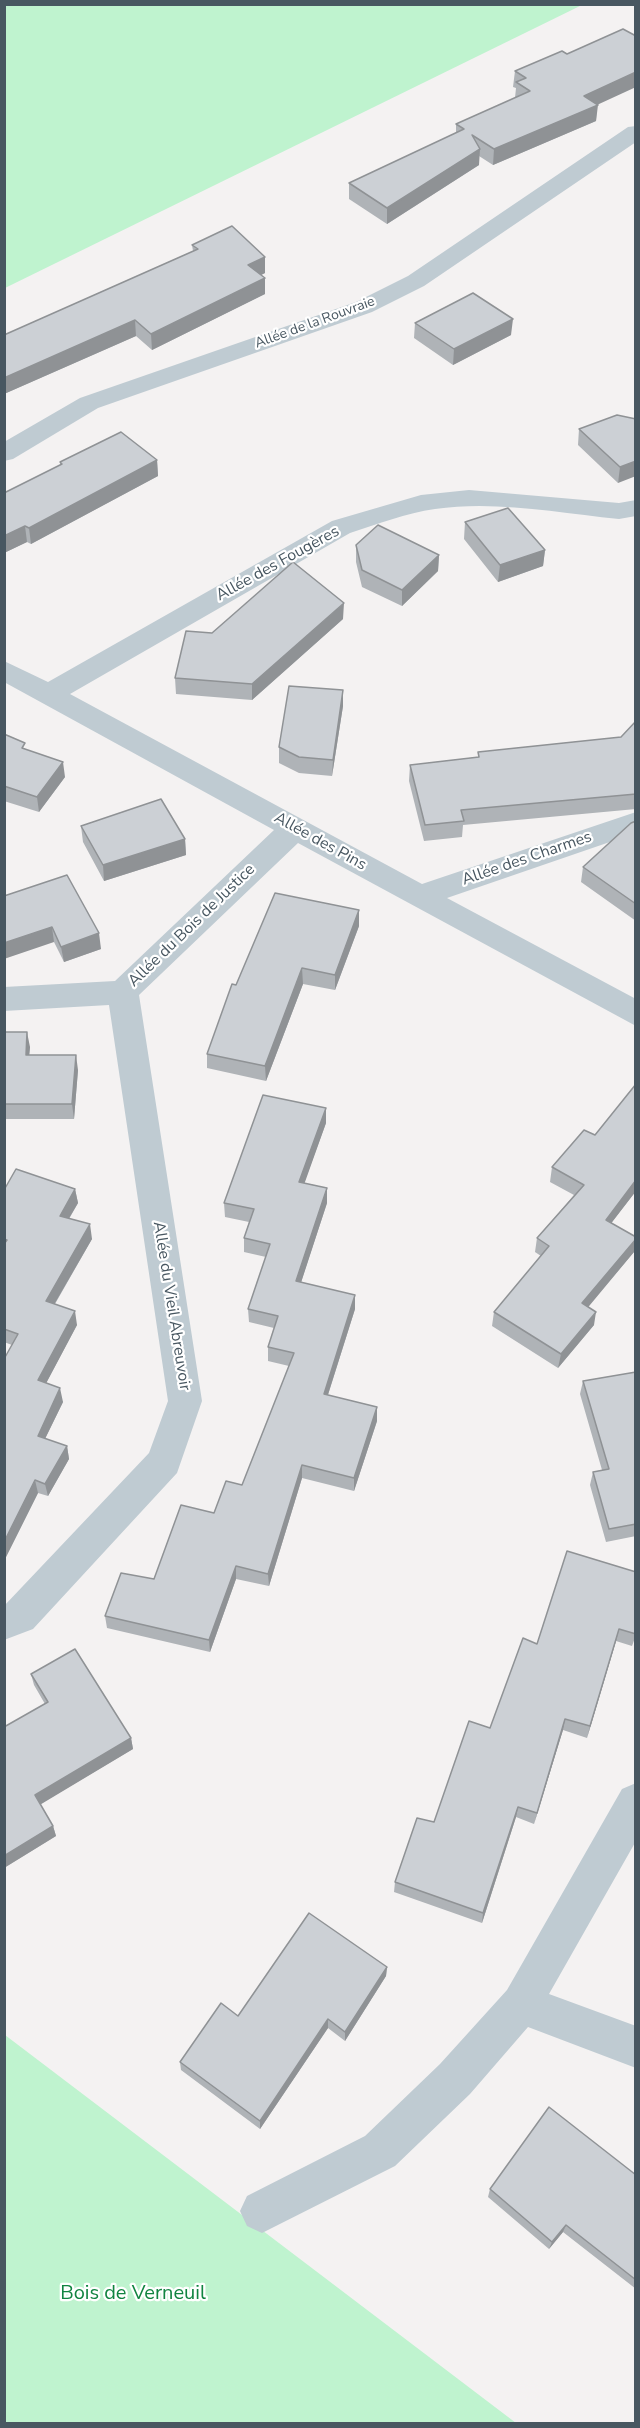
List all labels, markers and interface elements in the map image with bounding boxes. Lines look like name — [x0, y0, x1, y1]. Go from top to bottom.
street label: Allée de la Rouvraie — [253, 293, 377, 353]
street label: Allée des Fougères — [213, 522, 343, 606]
street label: Allée des Pins — [271, 809, 369, 875]
street label: Allée des Charmes — [460, 828, 594, 890]
street label: Allée du Bois de Justice — [125, 861, 259, 991]
street label: Allée du Vieil Abreuvoir — [148, 1220, 194, 1392]
park label: Bois de Verneuil — [60, 2282, 206, 2306]

